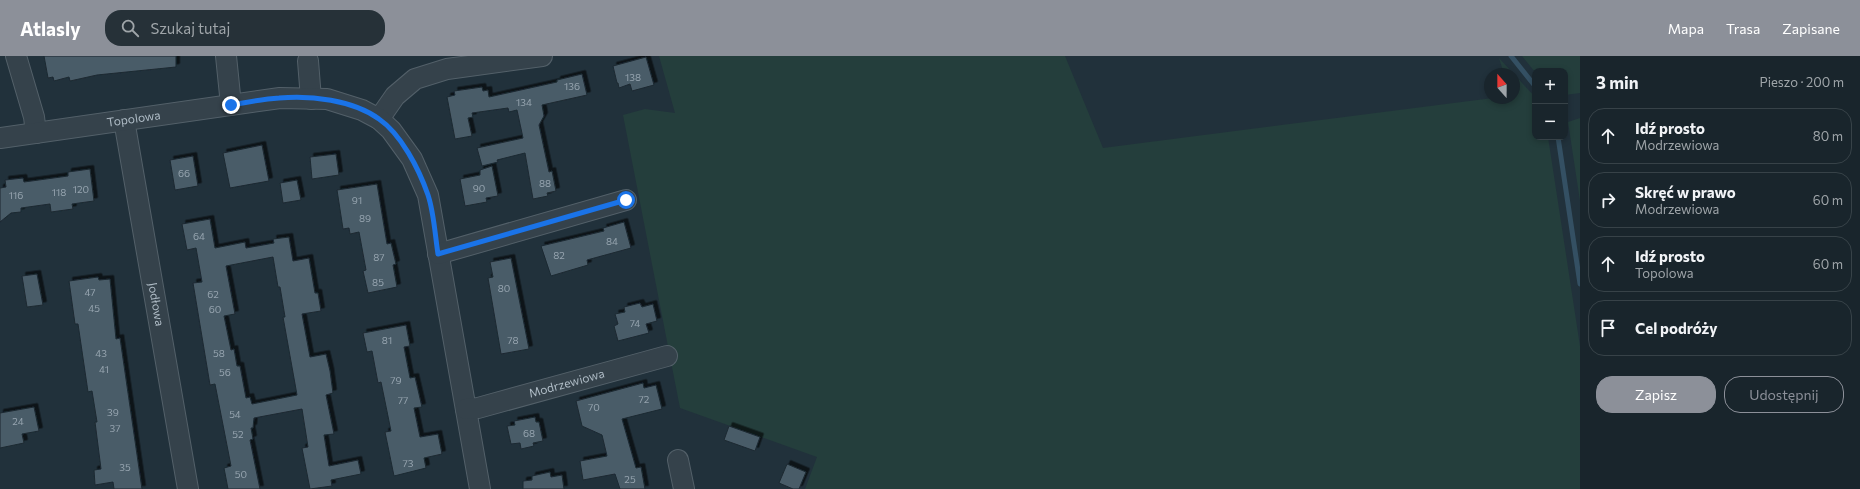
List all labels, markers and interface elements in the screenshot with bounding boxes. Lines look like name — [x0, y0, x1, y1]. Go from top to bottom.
search box — [105, 10, 385, 46]
text: Atlasly — [20, 17, 81, 40]
icon: search — [119, 17, 141, 39]
text: Szukaj tutaj — [151, 19, 230, 37]
text: Mapa — [1668, 20, 1704, 37]
text: Trasa — [1726, 20, 1760, 37]
text: Zapisane — [1782, 20, 1840, 37]
north arrow — [1484, 68, 1520, 104]
map controls — [1532, 68, 1568, 140]
button: + — [1532, 68, 1568, 104]
house number: 138 — [625, 71, 641, 83]
text: 3 min — [1596, 72, 1639, 93]
text: Pieszo · 200 m — [1760, 74, 1844, 90]
house number: 136 — [564, 80, 580, 92]
route end — [222, 96, 240, 114]
house number: 134 — [516, 96, 532, 108]
button: − — [1532, 104, 1568, 140]
street label: Topolowa — [106, 107, 161, 129]
text: Idź prosto — [1635, 119, 1705, 137]
icon: ahead — [1597, 125, 1619, 147]
text: 80 m — [1813, 128, 1843, 144]
text: Modrzewiowa — [1635, 137, 1719, 153]
house number: 66 — [178, 167, 190, 179]
house number: 88 — [539, 177, 551, 189]
house number: 90 — [473, 182, 485, 194]
house number: 120 — [73, 183, 89, 195]
text: Skręć w prawo — [1635, 183, 1736, 201]
house number: 118 — [52, 186, 66, 198]
house number: 116 — [9, 189, 23, 201]
icon: right — [1597, 189, 1619, 211]
route start — [617, 191, 635, 209]
text: 60 m — [1813, 192, 1843, 208]
house number: 91 — [352, 194, 362, 206]
text: Modrzewiowa — [1635, 201, 1719, 217]
house number: 89 — [359, 212, 371, 224]
house number: 64 — [193, 230, 205, 242]
house number: 84 — [606, 235, 618, 247]
text: Idź prosto — [1635, 247, 1705, 265]
house number: 82 — [553, 249, 565, 261]
house number: 87 — [373, 251, 385, 263]
icon: ahead — [1597, 253, 1619, 275]
text: 60 m — [1813, 256, 1843, 272]
text: Topolowa — [1635, 265, 1693, 281]
house number: 85 — [372, 276, 384, 288]
street label: Jodłowa — [145, 281, 168, 327]
house number: 80 — [498, 282, 510, 294]
house number: 47 — [84, 286, 96, 298]
house number: 62 — [207, 288, 219, 300]
house number: 45 — [88, 302, 100, 314]
house number: 60 — [209, 303, 221, 315]
house number: 74 — [630, 317, 640, 329]
icon: arrive — [1597, 317, 1619, 339]
text: Cel podróży — [1635, 319, 1718, 337]
house number: 81 — [382, 334, 392, 346]
house number: 78 — [507, 334, 519, 346]
house number: 43 — [95, 347, 107, 359]
house number: 58 — [213, 347, 225, 359]
house number: 41 — [99, 363, 109, 375]
house number: 56 — [219, 366, 231, 378]
street label: Modrzewiowa — [527, 366, 606, 400]
house number: 79 — [390, 374, 402, 386]
button: Zapisz — [1596, 376, 1716, 413]
button: Udostępnij — [1724, 376, 1844, 413]
house number: 72 — [639, 393, 650, 405]
house number: 77 — [398, 394, 408, 406]
house number: 70 — [588, 401, 600, 413]
house number: 39 — [107, 406, 119, 418]
house number: 54 — [229, 408, 241, 420]
house number: 24 — [12, 415, 24, 427]
house number: 37 — [110, 422, 120, 434]
house number: 68 — [523, 427, 535, 439]
house number: 52 — [232, 428, 244, 440]
house number: 73 — [403, 457, 414, 469]
house number: 35 — [119, 461, 131, 473]
house number: 50 — [235, 468, 247, 480]
house number: 25 — [624, 473, 636, 485]

